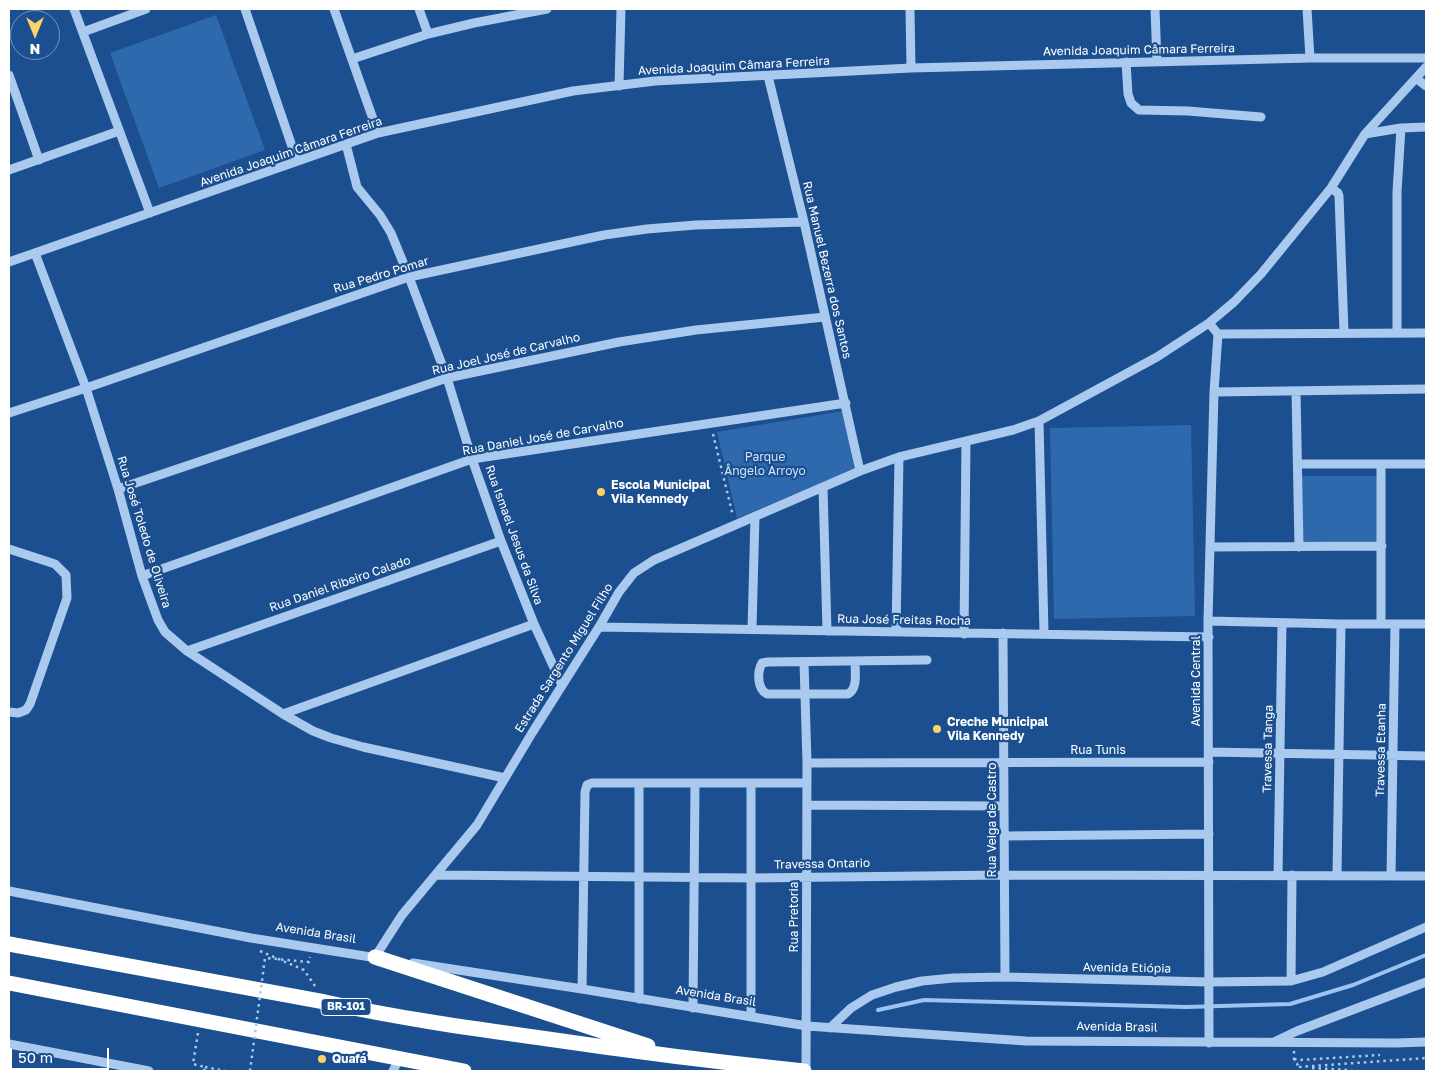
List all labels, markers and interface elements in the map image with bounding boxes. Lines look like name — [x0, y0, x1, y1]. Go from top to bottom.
north arrow — [10, 10, 60, 60]
text: N — [30, 41, 40, 58]
street label: Avenida Joaquim Câmara Ferreira — [1043, 41, 1235, 59]
street label: Avenida Joaquim Câmara Ferreira — [638, 54, 830, 78]
street label: Avenida Joaquim Câmara Ferreira — [198, 114, 384, 190]
street label: Rua Manuel Bezerra dos Santos — [800, 180, 854, 360]
street label: Rua Pedro Pomar — [332, 254, 430, 296]
street label: Rua Joel José de Carvalho — [430, 330, 582, 378]
street label: Rua Daniel José de Carvalho — [461, 416, 625, 458]
park label: Parque Ângelo Arroyo — [724, 450, 806, 478]
street label: Rua José Toledo de Oliveira — [114, 454, 174, 610]
street label: Rua Ismael Jesus da Silva — [482, 463, 546, 607]
place label: Escola Municipal Vila Kennedy — [611, 478, 710, 506]
marker: Escola Municipal Vila Kennedy — [595, 486, 607, 498]
street label: Rua Daniel Ribeiro Calado — [268, 553, 412, 615]
street label: Estrada Sargento Miguel Filho — [512, 581, 616, 735]
street label: Rua José Freitas Rocha — [837, 612, 971, 628]
street label: Avenida Central — [1189, 636, 1203, 726]
street label: Travessa Etanha — [1373, 703, 1389, 797]
street label: Travessa Tanga — [1260, 705, 1276, 793]
place label: Creche Municipal Vila Kennedy — [947, 715, 1048, 743]
marker: Creche Municipal Vila Kennedy — [931, 723, 943, 735]
street label: Rua Tunis — [1070, 743, 1126, 757]
street label: Rua Veiga de Castro — [985, 763, 999, 877]
street label: Travessa Ontario — [774, 856, 870, 872]
street label: Rua Pretoria — [787, 881, 801, 953]
street label: Avenida Brasil — [275, 920, 357, 946]
street label: Avenida Etiópia — [1083, 960, 1171, 976]
street label: Avenida Brasil — [675, 983, 757, 1009]
road number: BR-101 — [321, 999, 371, 1016]
street label: Avenida Brasil — [1076, 1019, 1158, 1035]
scale bar — [12, 1038, 111, 1070]
text: 50 m — [18, 1048, 53, 1066]
place label: Quafá — [332, 1052, 366, 1066]
marker: Quafá — [316, 1053, 328, 1065]

